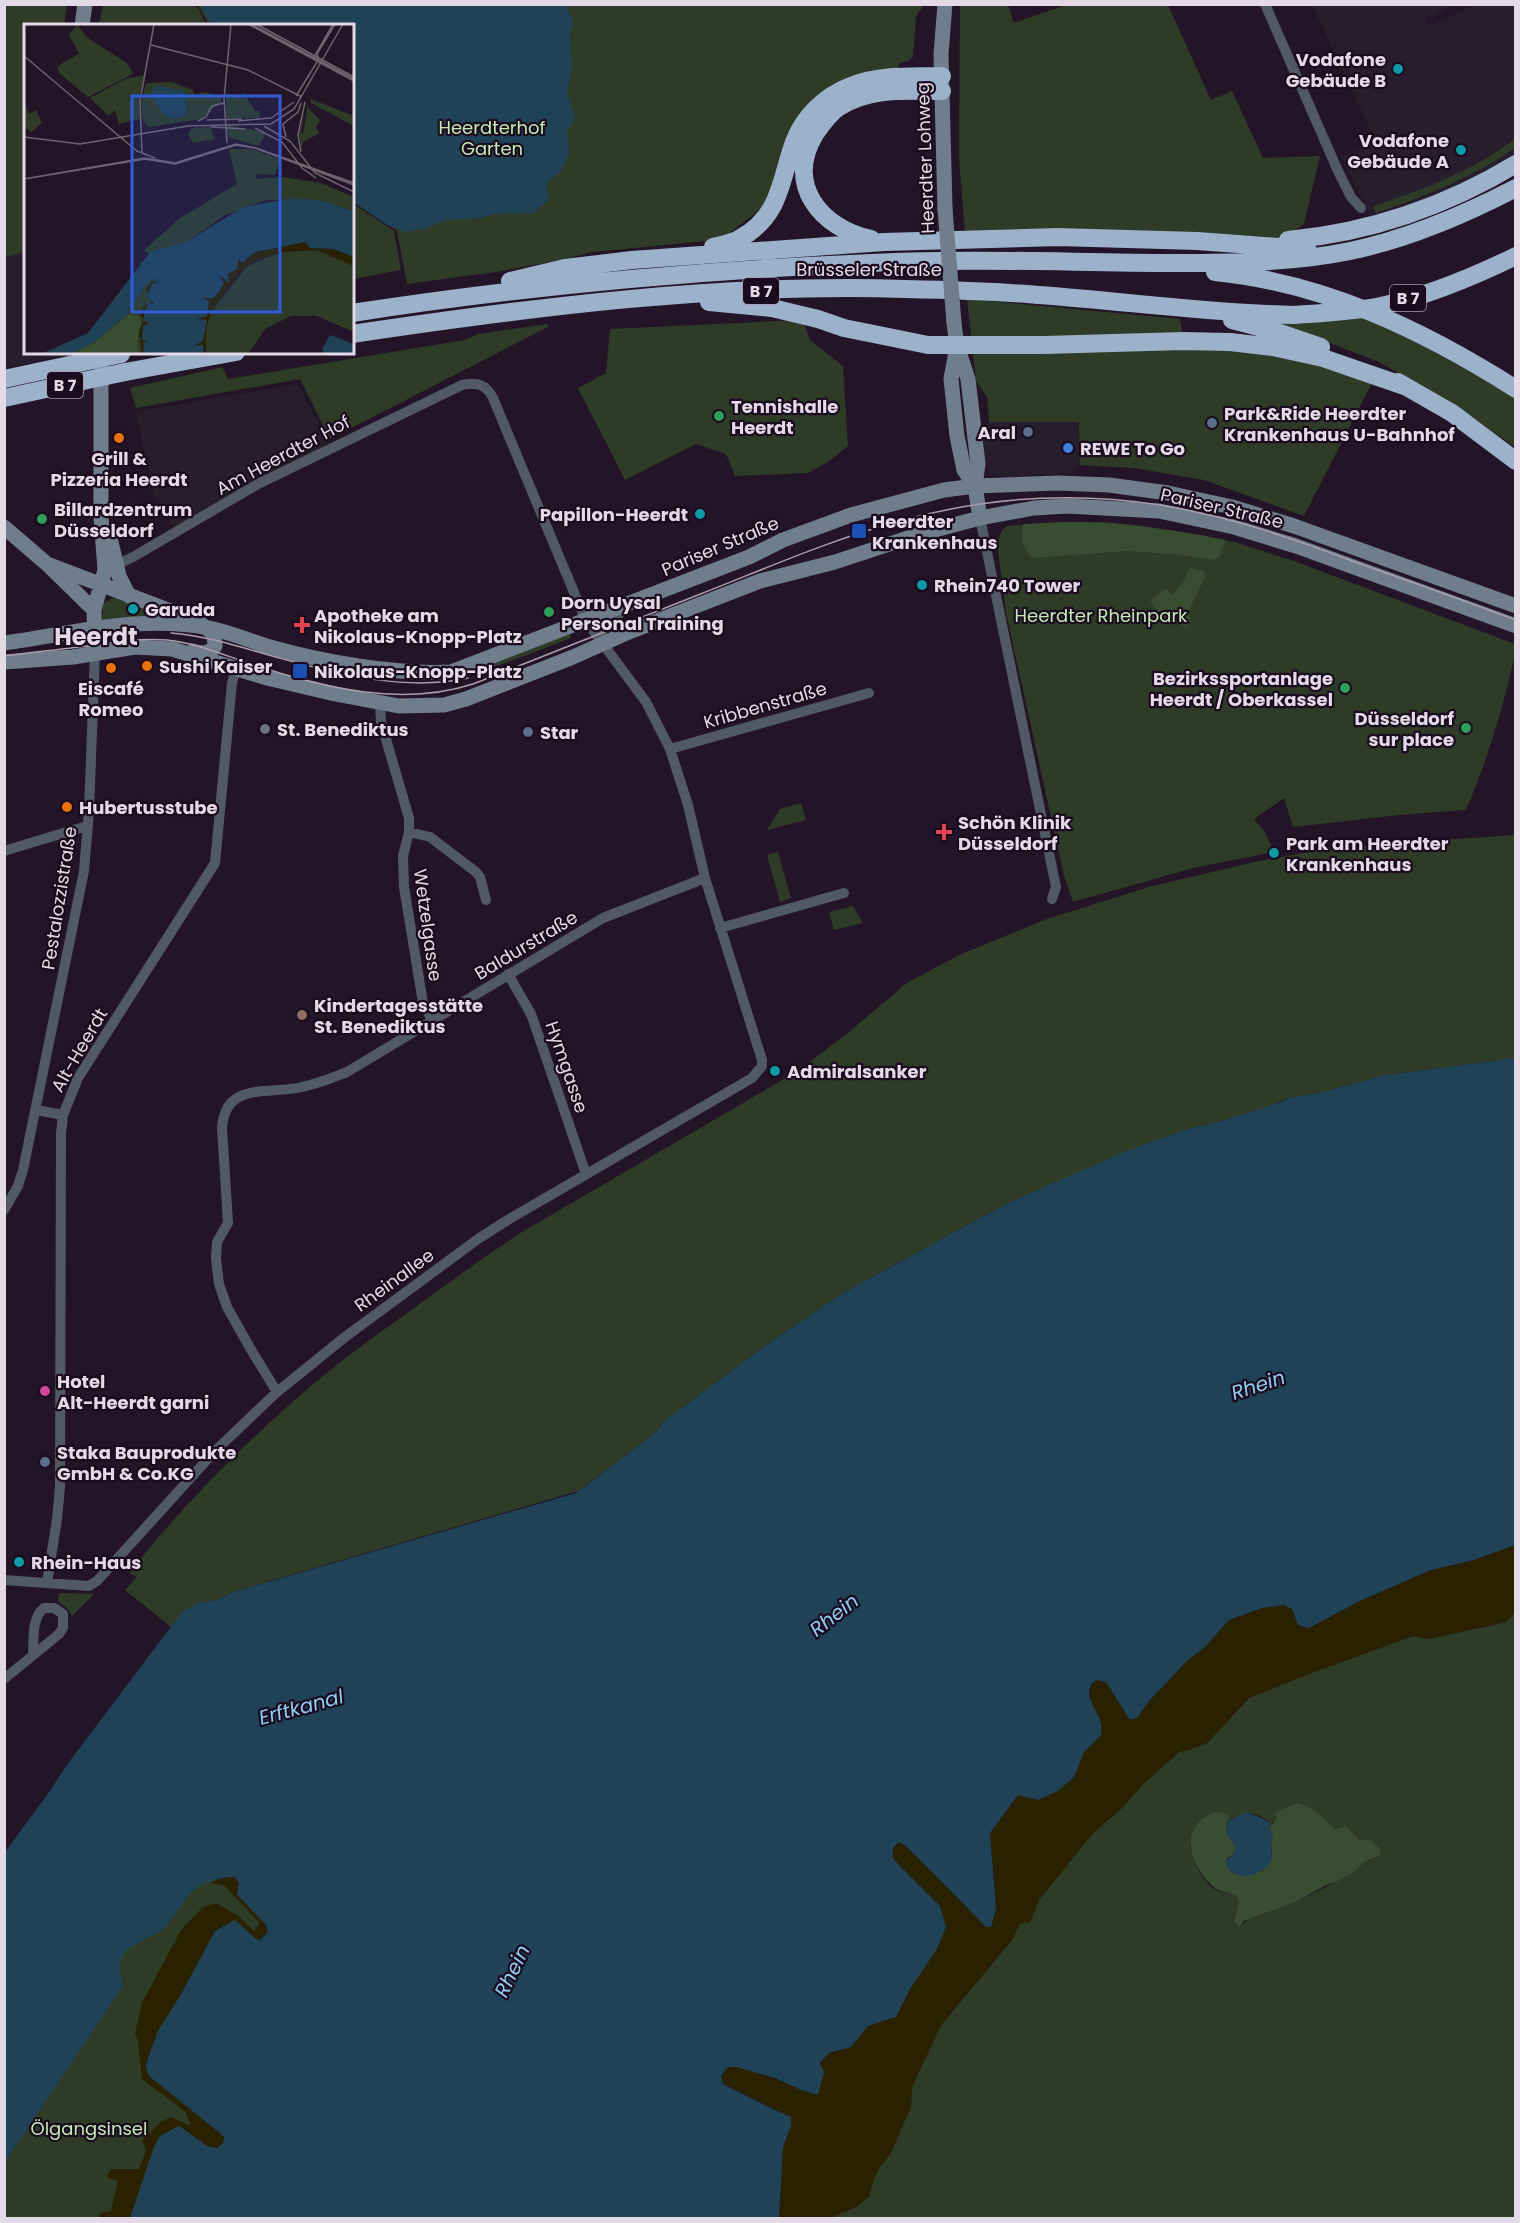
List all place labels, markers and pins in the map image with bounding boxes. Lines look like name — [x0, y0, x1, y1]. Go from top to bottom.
place label: Vodafone Gebäude B — [1286, 47, 1386, 93]
marker: Vodafone Gebäude B — [1391, 62, 1405, 76]
place label: Vodafone Gebäude A — [1347, 128, 1449, 174]
marker: Vodafone Gebäude A — [1454, 143, 1468, 157]
place label: Tennishalle Heerdt — [731, 394, 838, 440]
place label: Park&Ride Heerdter Krankenhaus U-Bahnhof — [1224, 401, 1455, 447]
marker: Tennishalle Heerdt — [712, 409, 726, 423]
marker: Park&Ride Heerdter Krankenhaus U-Bahnhof — [1205, 416, 1219, 430]
place label: Aral — [977, 420, 1016, 445]
marker: Aral — [1021, 425, 1035, 439]
marker: Grill & Pizzeria Heerdt — [112, 431, 126, 445]
place label: REWE To Go — [1080, 436, 1185, 461]
marker: REWE To Go — [1061, 441, 1075, 455]
place label: Grill & Pizzeria Heerdt — [50, 446, 188, 492]
place label: Billardzentrum Düsseldorf — [54, 497, 192, 543]
place label: Papillon-Heerdt — [540, 502, 688, 527]
marker: Papillon-Heerdt — [693, 507, 707, 521]
place label: Heerdter Krankenhaus — [872, 509, 997, 555]
marker: Billardzentrum Düsseldorf — [35, 512, 49, 526]
marker: Heerdter Krankenhaus — [850, 522, 868, 540]
place label: Rhein740 Tower — [934, 573, 1081, 598]
marker: Rhein740 Tower — [915, 578, 929, 592]
place label: Dorn Uysal Personal Training — [561, 590, 724, 636]
place label: Garuda — [145, 597, 215, 622]
marker: Garuda — [126, 602, 140, 616]
place label: Apotheke am Nikolaus-Knopp-Platz — [314, 603, 522, 649]
marker: Dorn Uysal Personal Training — [542, 605, 556, 619]
marker: Apotheke am Nikolaus-Knopp-Platz — [295, 618, 309, 632]
place label: Sushi Kaiser — [159, 654, 273, 679]
marker: Sushi Kaiser — [140, 659, 154, 673]
place label: Nikolaus-Knopp-Platz — [314, 659, 522, 684]
marker: Eiscafé Romeo — [104, 661, 118, 675]
marker: Nikolaus-Knopp-Platz — [291, 662, 309, 680]
place label: Bezirkssportanlage Heerdt / Oberkassel — [1150, 666, 1333, 712]
place label: Eiscafé Romeo — [78, 676, 144, 722]
marker: Bezirkssportanlage Heerdt / Oberkassel — [1338, 681, 1352, 695]
place label: Düsseldorf sur place — [1354, 706, 1455, 752]
place label: St. Benediktus — [277, 717, 409, 742]
place label: Star — [540, 720, 579, 745]
marker: Düsseldorf sur place — [1459, 721, 1473, 735]
marker: St. Benediktus — [258, 722, 272, 736]
marker: Star — [521, 725, 535, 739]
place label: Hubertusstube — [79, 795, 218, 820]
marker: Hubertusstube — [60, 800, 74, 814]
place label: Schön Klinik Düsseldorf — [958, 810, 1072, 856]
marker: Schön Klinik Düsseldorf — [935, 823, 953, 841]
place label: Park am Heerdter Krankenhaus — [1286, 831, 1449, 877]
marker: Park am Heerdter Krankenhaus — [1267, 846, 1281, 860]
place label: Kindertagesstätte St. Benediktus — [314, 993, 483, 1039]
marker: Kindertagesstätte St. Benediktus — [295, 1008, 309, 1022]
place label: Admiralsanker — [787, 1059, 927, 1084]
marker: Admiralsanker — [768, 1064, 782, 1078]
place label: Hotel Alt-Heerdt garni — [57, 1369, 209, 1415]
marker: Hotel Alt-Heerdt garni — [38, 1384, 52, 1398]
place label: Staka Bauprodukte GmbH & Co.KG — [57, 1440, 236, 1486]
marker: Staka Bauprodukte GmbH & Co.KG — [38, 1455, 52, 1469]
place label: Rhein-Haus — [31, 1550, 141, 1575]
marker: Rhein-Haus — [12, 1555, 26, 1569]

